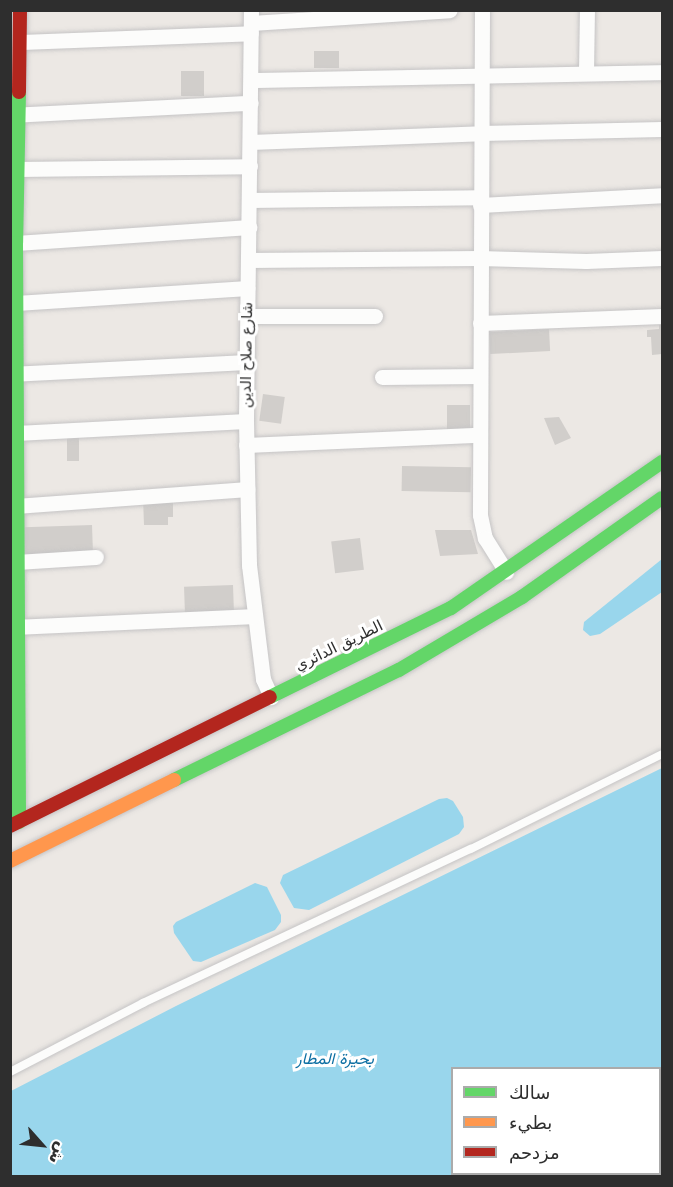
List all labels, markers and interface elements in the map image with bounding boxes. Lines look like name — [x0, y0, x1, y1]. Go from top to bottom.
street label: شارع صلاح الدين — [237, 302, 257, 408]
street label: الطريق الدائري — [292, 617, 386, 675]
water label: بحيرة المطار — [296, 1049, 374, 1069]
legend — [451, 1067, 661, 1175]
text: سالك — [509, 1082, 550, 1103]
text: بطيء — [509, 1112, 552, 1133]
north arrow — [12, 1115, 72, 1175]
text: ش — [45, 1139, 72, 1168]
text: مزدحم — [509, 1142, 560, 1163]

